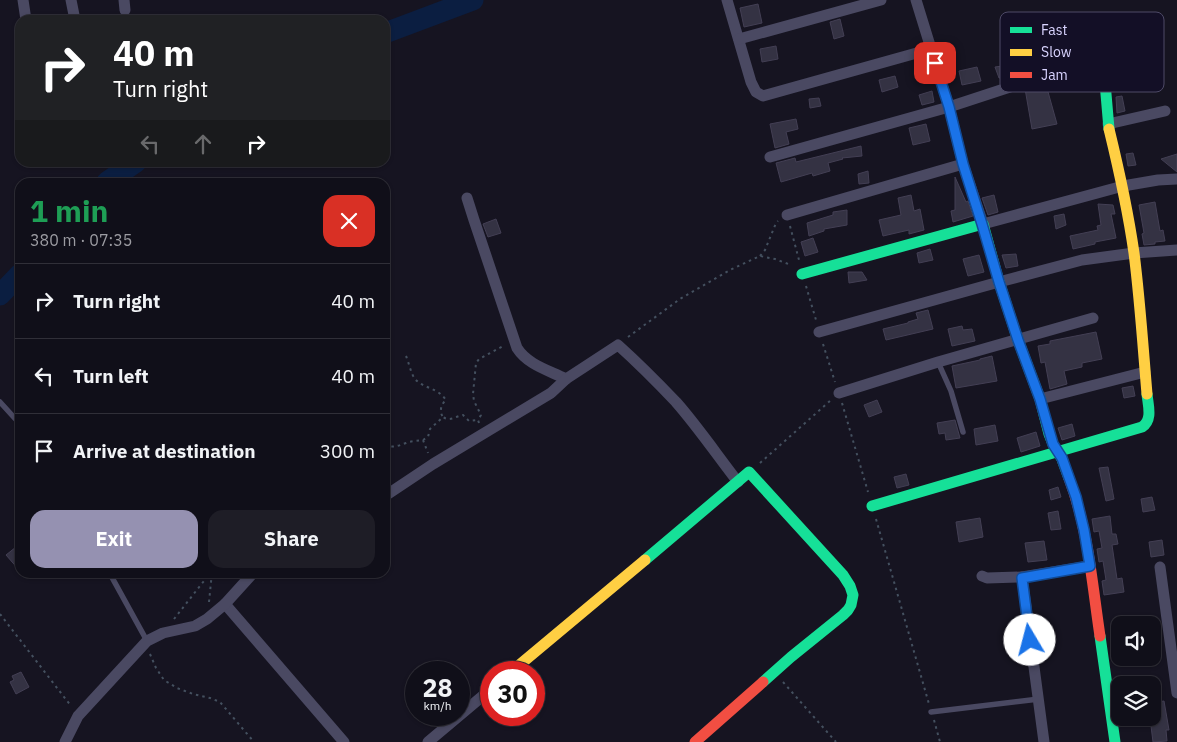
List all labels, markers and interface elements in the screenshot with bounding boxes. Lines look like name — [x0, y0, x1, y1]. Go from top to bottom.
legend — [1000, 12, 1164, 92]
text: Fast — [1041, 21, 1067, 39]
text: 40 m — [113, 30, 195, 76]
icon: right — [30, 35, 95, 100]
pin — [914, 42, 956, 84]
text: Slow — [1041, 43, 1072, 61]
icon: arrive — [921, 49, 949, 77]
text: Jam — [1041, 66, 1068, 84]
text: Turn right — [113, 74, 208, 103]
icon: left — [136, 130, 164, 158]
icon: ahead — [189, 130, 217, 158]
icon: right — [242, 130, 270, 158]
text: 1 min — [30, 191, 108, 230]
button: close — [323, 195, 375, 247]
text: 380 m · 07:35 — [30, 230, 132, 250]
icon: right — [30, 287, 58, 315]
text: Turn right — [73, 289, 160, 313]
text: 40 m — [331, 289, 375, 313]
icon: left — [30, 362, 58, 390]
text: Turn left — [73, 364, 149, 388]
text: 40 m — [331, 364, 375, 388]
icon: arrive — [30, 437, 58, 465]
text: Arrive at destination — [73, 439, 256, 463]
text: 300 m — [320, 439, 375, 463]
button: Exit — [30, 510, 198, 568]
button: Share — [208, 510, 375, 568]
position arrow — [1003, 613, 1055, 665]
map controls — [1111, 616, 1161, 726]
button: sound — [1111, 616, 1161, 666]
speed limit sign: 30 — [480, 661, 545, 726]
text: 28 — [422, 671, 453, 704]
button: layers — [1111, 676, 1161, 726]
text: km/h — [423, 698, 452, 713]

